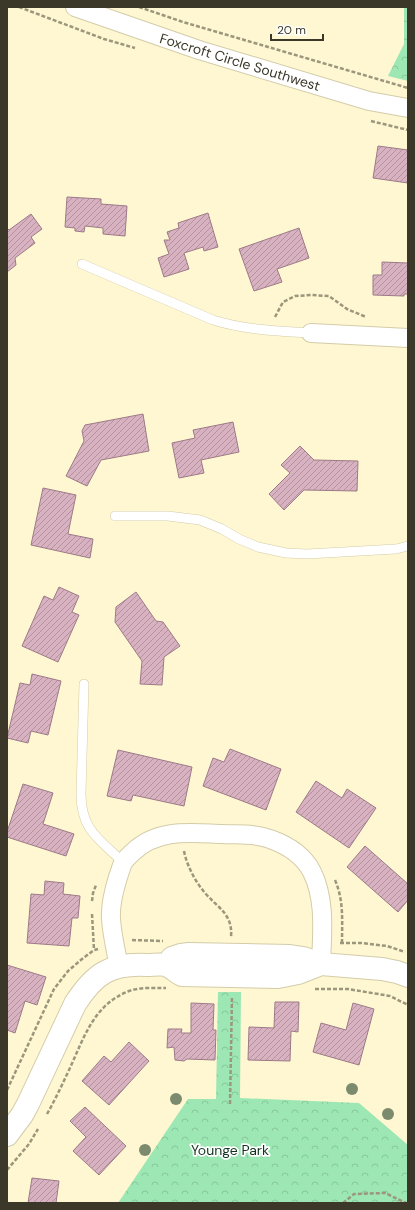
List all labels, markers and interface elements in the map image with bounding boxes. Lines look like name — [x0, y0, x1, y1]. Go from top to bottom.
scale bar — [271, 16, 323, 42]
text: 20 m — [277, 22, 306, 38]
street label: Foxcroft Circle Southwest — [158, 29, 322, 95]
park label: Younge Park — [191, 1141, 269, 1159]

